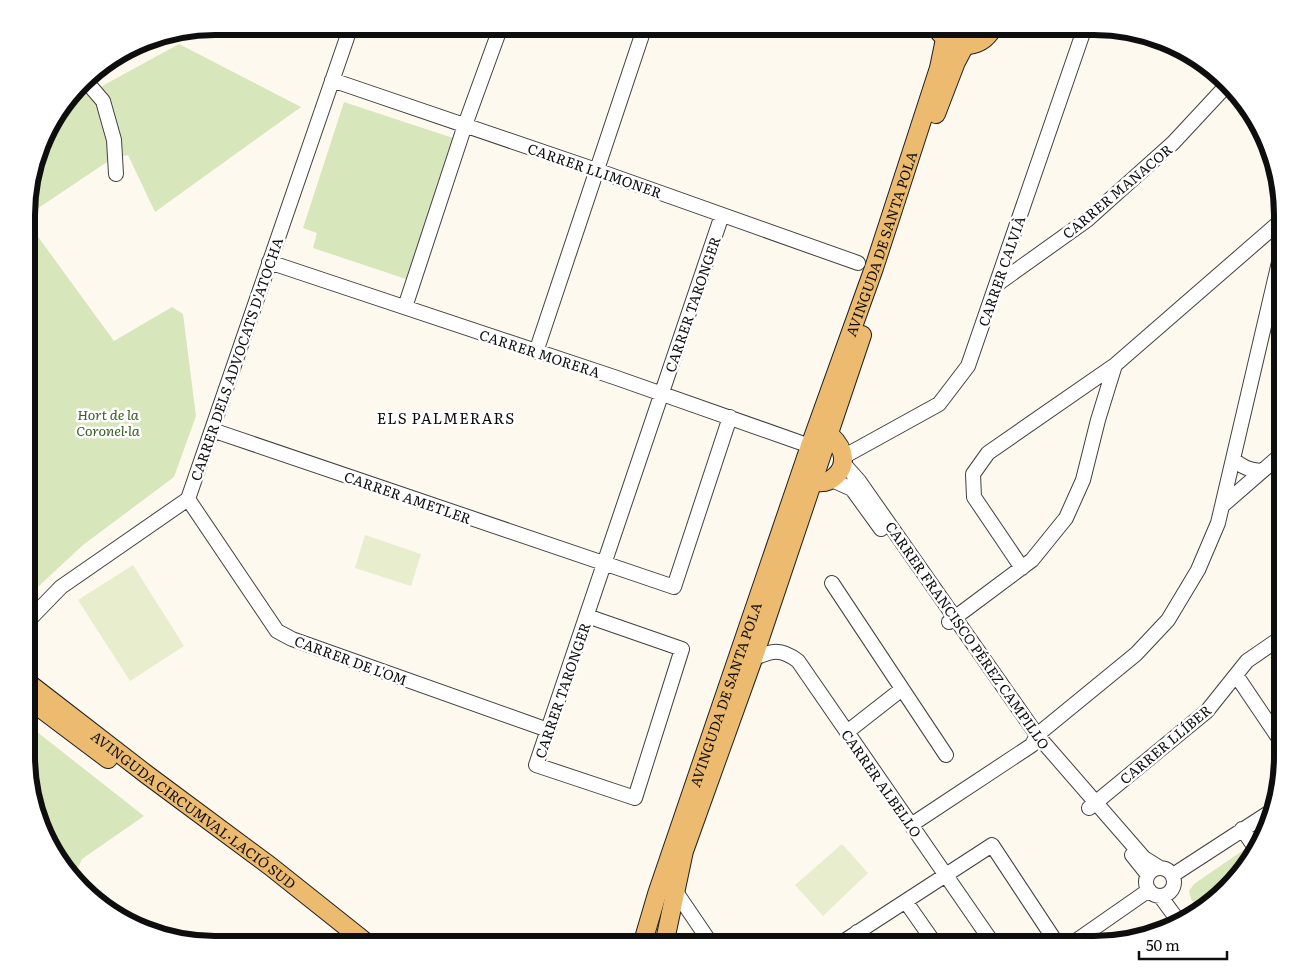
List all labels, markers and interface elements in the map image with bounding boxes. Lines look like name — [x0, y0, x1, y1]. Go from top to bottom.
street label: CARRER LLIMONER — [525, 138, 665, 202]
street label: CARRER MANACOR — [1058, 139, 1176, 243]
street label: AVINGUDA DE SANTA POLA — [840, 148, 922, 339]
street label: CARRER CALVIÀ — [973, 212, 1030, 329]
street label: CARRER TARONGER — [659, 233, 725, 375]
street label: CARRER DELS ADVOCATS D'ATOCHA — [185, 234, 287, 483]
street label: CARRER MORERA — [477, 324, 604, 382]
park label: Hort de la Coronel·la — [76, 404, 140, 440]
district label: ELS PALMERARS — [377, 406, 515, 429]
street label: CARRER AMETLER — [342, 466, 474, 528]
street label: CARRER FRANCISCO PÉREZ CAMPILLO — [881, 517, 1055, 753]
street label: AVINGUDA DE SANTA POLA — [684, 599, 766, 790]
street label: CARRER TARONGER — [529, 619, 595, 761]
street label: CARRER DE L'OM — [292, 630, 410, 690]
street label: CARRER LLÍBER — [1115, 700, 1215, 788]
street label: CARRER ALBELLO — [837, 725, 927, 841]
street label: AVINGUDA CIRCUMVAL·LACIÓ SUD — [87, 726, 301, 893]
scale bar — [1139, 928, 1226, 960]
text: 50 m — [1146, 933, 1180, 956]

